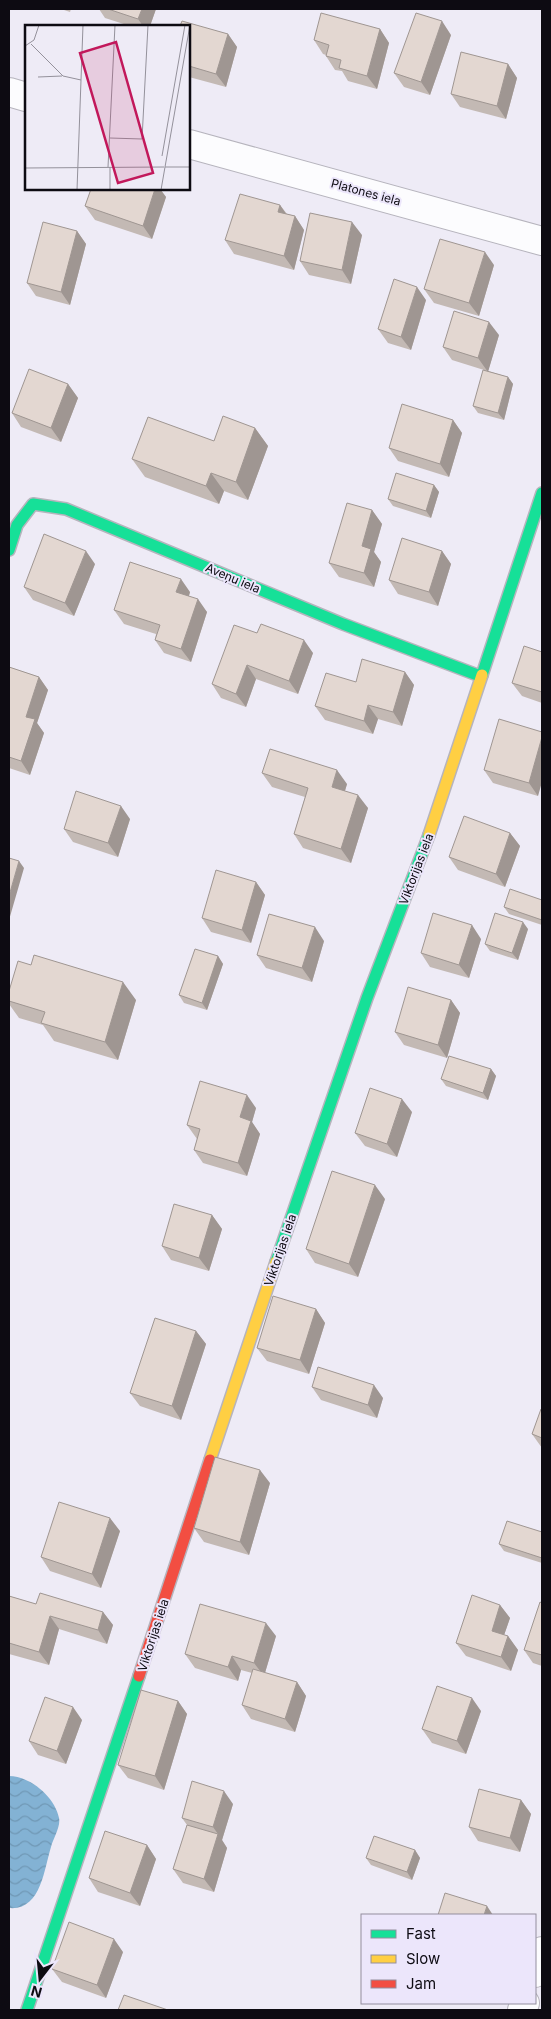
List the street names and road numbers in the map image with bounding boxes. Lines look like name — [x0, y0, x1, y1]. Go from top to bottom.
street label: Platones iela — [329, 175, 403, 209]
street label: Aveņu iela — [203, 560, 263, 596]
street label: Viktorijas iela — [396, 831, 436, 907]
street label: Viktorijas iela — [261, 1212, 299, 1288]
street label: Viktorijas iela — [134, 1597, 172, 1673]

